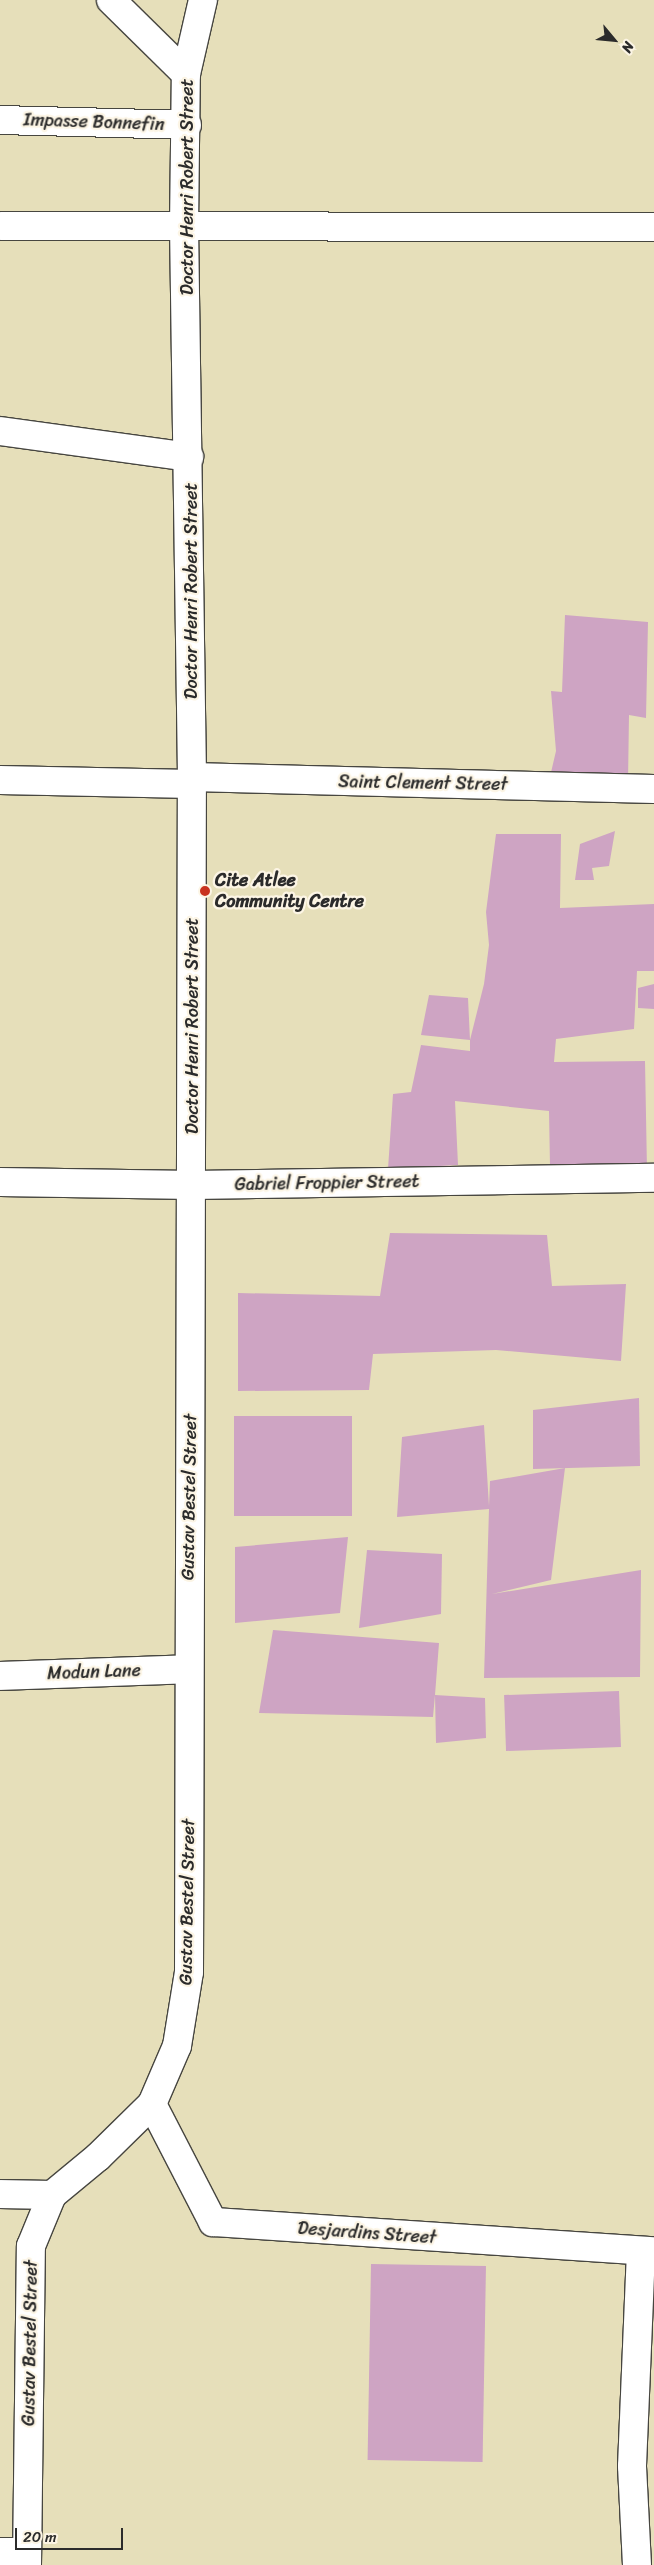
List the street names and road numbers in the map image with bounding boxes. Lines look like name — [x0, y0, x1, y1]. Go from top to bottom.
street label: Doctor Henri Robert Street — [176, 78, 198, 296]
street label: Impasse Bonnefin — [23, 109, 165, 135]
street label: Doctor Henri Robert Street — [180, 482, 202, 700]
street label: Saint Clement Street — [337, 771, 509, 795]
street label: Doctor Henri Robert Street — [181, 917, 203, 1135]
street label: Gabriel Froppier Street — [235, 1171, 419, 1195]
street label: Gustav Bestel Street — [177, 1413, 201, 1581]
street label: Modun Lane — [47, 1660, 141, 1684]
street label: Gustav Bestel Street — [175, 1818, 199, 1986]
street label: Desjardins Street — [297, 2217, 437, 2249]
street label: Gustav Bestel Street — [18, 2259, 42, 2427]

